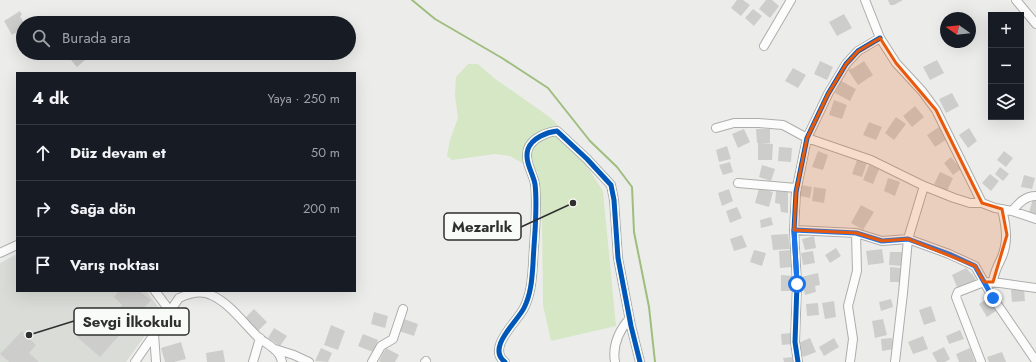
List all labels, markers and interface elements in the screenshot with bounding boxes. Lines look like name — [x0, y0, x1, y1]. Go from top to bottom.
north arrow — [940, 12, 976, 48]
map controls — [988, 12, 1024, 120]
button: + — [988, 12, 1024, 48]
search box — [16, 16, 356, 60]
icon: search — [30, 27, 52, 49]
text: Burada ara — [62, 27, 130, 49]
button: − — [988, 48, 1024, 84]
button: layers — [988, 84, 1024, 120]
text: 4 dk — [32, 86, 69, 110]
text: Yaya · 250 m — [268, 89, 340, 108]
icon: ahead — [32, 142, 54, 164]
text: Düz devam et — [70, 142, 166, 164]
text: 50 m — [311, 143, 340, 162]
icon: right — [32, 198, 54, 220]
text: Sağa dön — [70, 198, 136, 220]
text: 200 m — [303, 199, 340, 218]
callout: Mezarlık — [444, 213, 521, 240]
text: Mezarlık — [452, 216, 513, 238]
icon: arrive — [32, 254, 54, 276]
text: Varış noktası — [70, 254, 159, 276]
route start — [788, 275, 806, 293]
route end — [984, 289, 1002, 307]
callout: Sevgi İlkokulu — [74, 308, 189, 335]
text: Sevgi İlkokulu — [82, 311, 182, 333]

